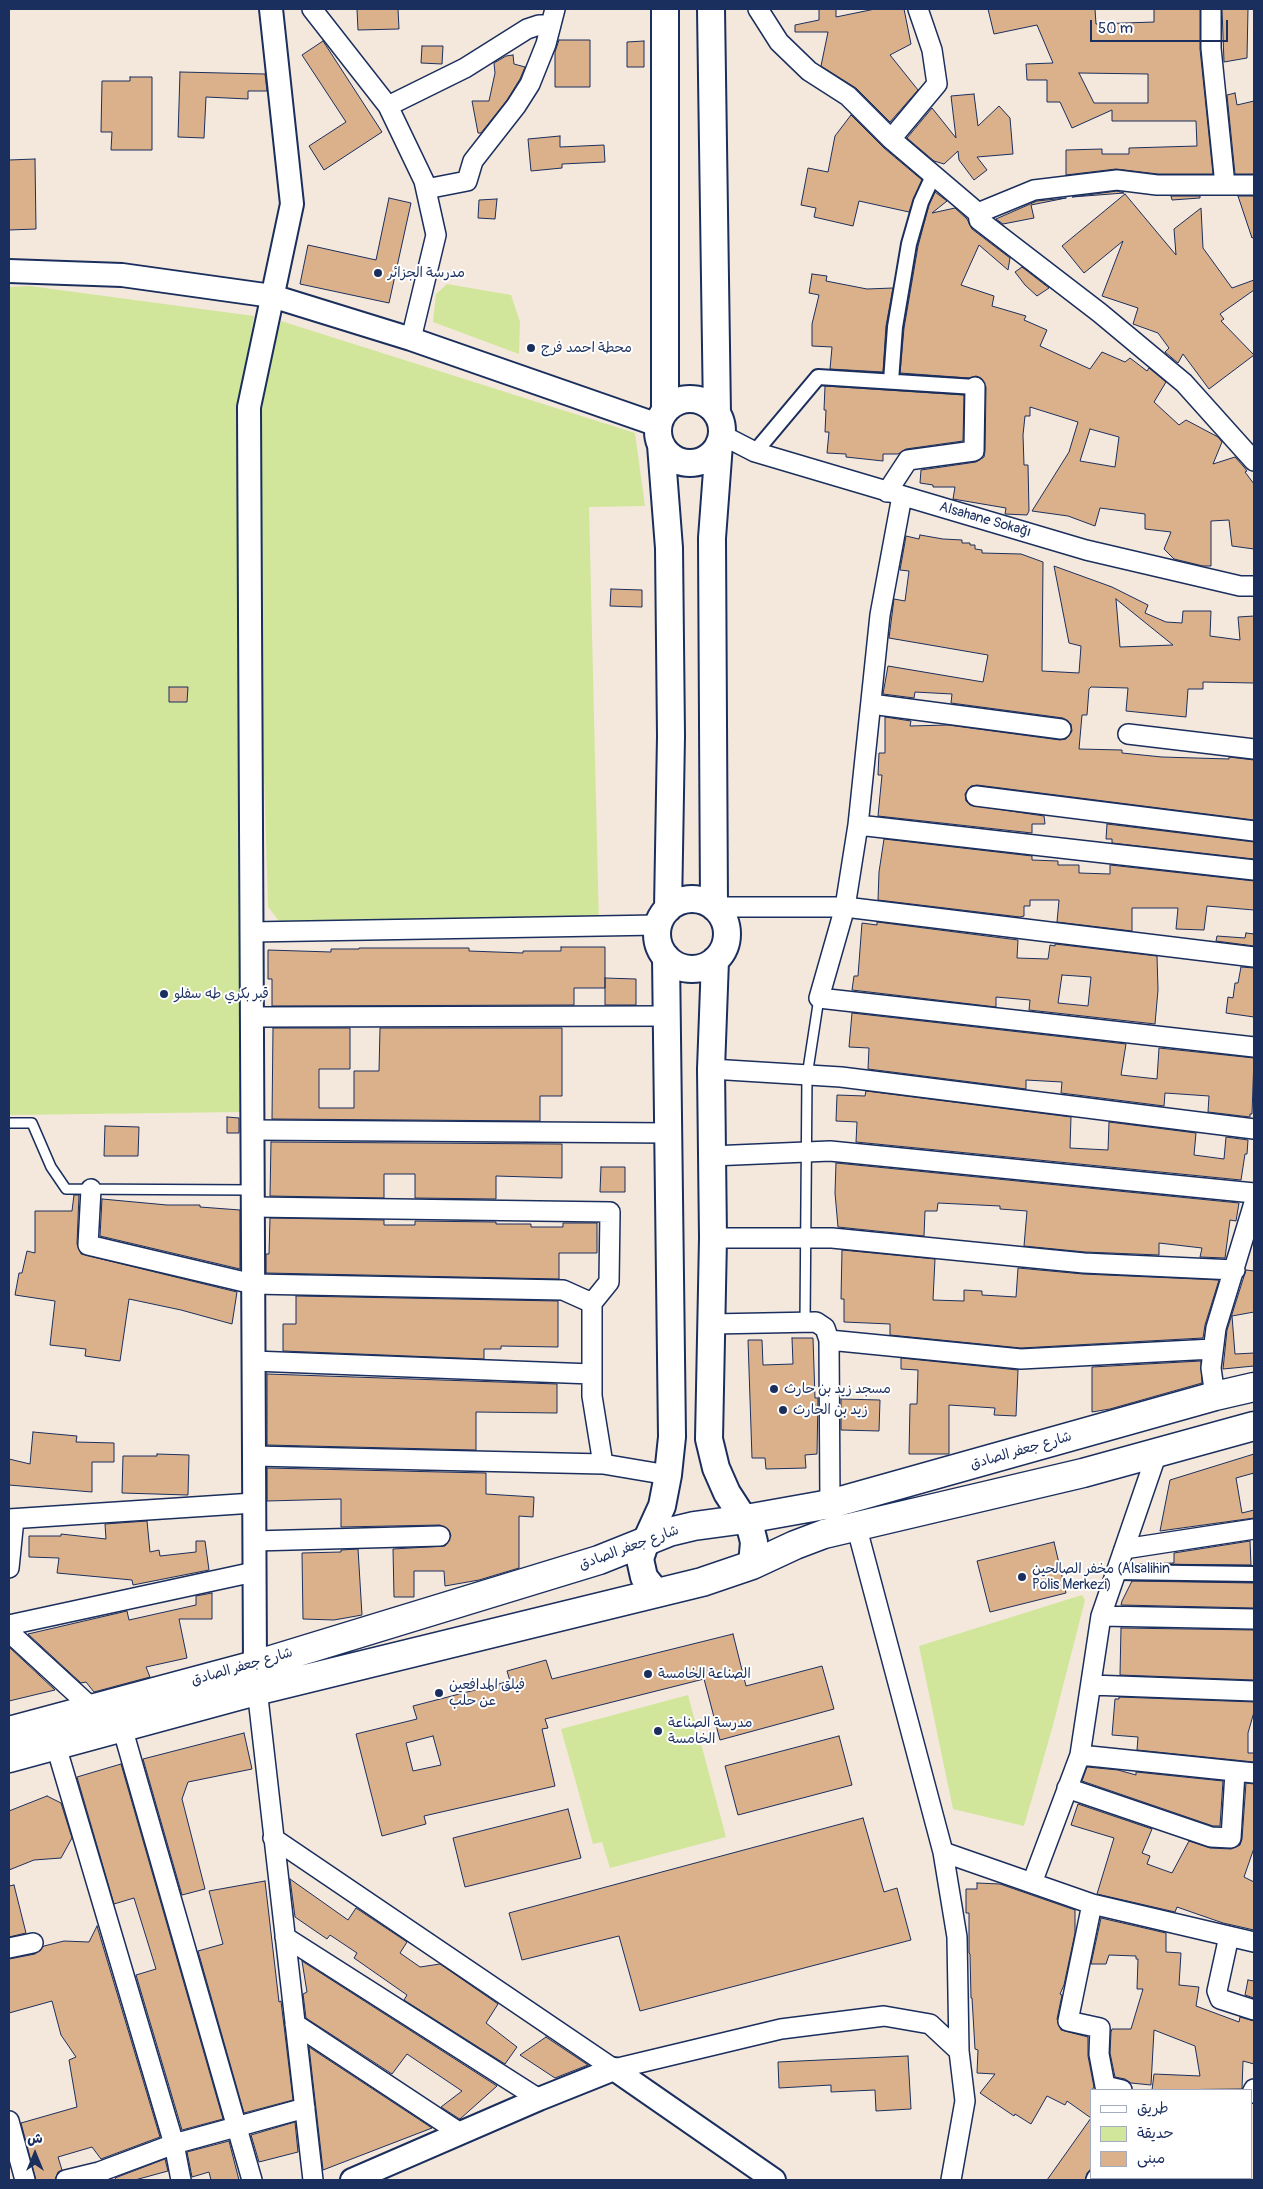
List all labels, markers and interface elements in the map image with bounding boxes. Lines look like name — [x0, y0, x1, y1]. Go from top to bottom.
scale bar — [1093, 10, 1230, 42]
text: 50 m — [1098, 19, 1133, 38]
place label: مدرسة الجزائر — [388, 265, 465, 281]
marker: مدرسة الجزائر — [372, 267, 384, 279]
place label: محطة احمد فرج — [541, 340, 632, 356]
marker: محطة احمد فرج — [525, 342, 537, 354]
street label: Alsahane Sokağı — [937, 499, 1033, 541]
place label: قبر بكري طه سفلو — [174, 986, 269, 1002]
marker: قبر بكري طه سفلو — [158, 988, 170, 1000]
place label: مسجد زيد بن حارث — [784, 1381, 891, 1397]
marker: مسجد زيد بن حارث — [768, 1383, 780, 1395]
place label: زيد بن الحارث — [793, 1402, 868, 1418]
marker: زيد بن الحارث — [777, 1404, 789, 1416]
street label: شارع جعفر الصادق — [968, 1428, 1074, 1474]
street label: شارع جعفر الصادق — [577, 1522, 681, 1574]
place label: مخفر الصالحين (Alsalihin Polis Merkezi) — [1032, 1561, 1170, 1594]
marker: مخفر الصالحين (Alsalihin Polis Merkezi) — [1016, 1571, 1028, 1583]
street label: شارع جعفر الصادق — [189, 1644, 295, 1690]
place label: الصناعة الخامسة — [658, 1666, 751, 1682]
marker: الصناعة الخامسة — [642, 1668, 654, 1680]
place label: فيلق المدافعين عن حلب — [449, 1677, 525, 1710]
marker: فيلق المدافعين عن حلب — [433, 1687, 445, 1699]
place label: مدرسة الصناعة الخامسة — [668, 1715, 753, 1748]
marker: مدرسة الصناعة الخامسة — [652, 1725, 664, 1737]
legend — [1090, 2089, 1253, 2179]
text: طريق — [1137, 2099, 1169, 2118]
text: حديقة — [1137, 2124, 1174, 2143]
north arrow — [10, 2129, 60, 2179]
text: ش — [27, 2130, 43, 2147]
text: مبنى — [1137, 2149, 1165, 2168]

